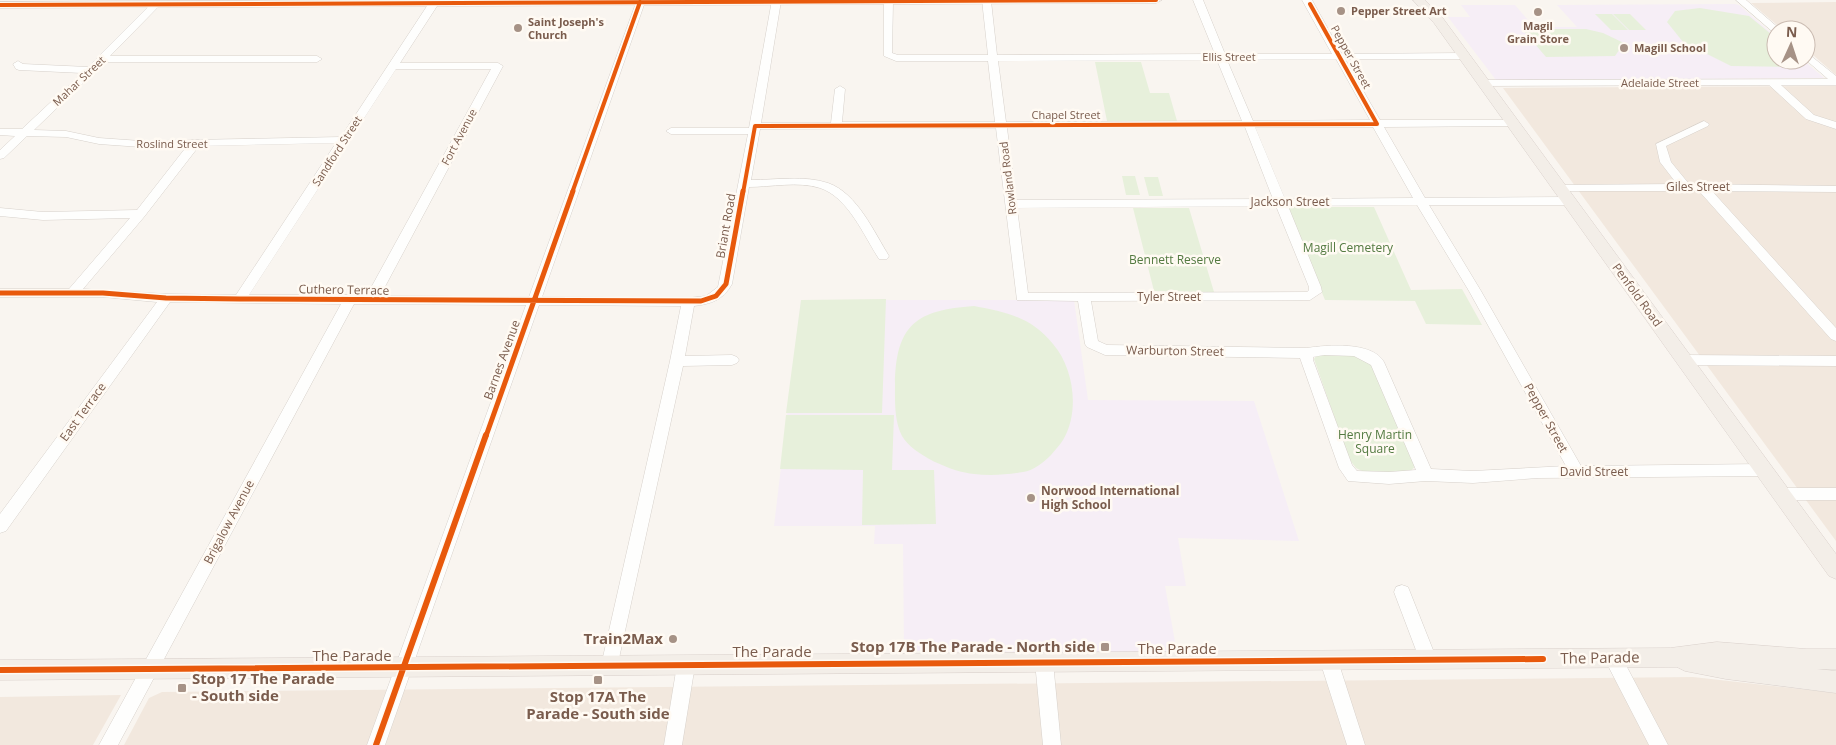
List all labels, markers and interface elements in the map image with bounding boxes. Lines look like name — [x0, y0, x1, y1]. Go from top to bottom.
place label: Pepper Street Art — [1351, 3, 1447, 18]
marker: Pepper Street Art — [1335, 5, 1347, 17]
marker: Magil Grain Store — [1532, 6, 1544, 18]
place label: Saint Joseph's Church — [528, 14, 604, 42]
place label: Magil Grain Store — [1507, 18, 1570, 46]
north arrow — [1766, 20, 1816, 70]
marker: Saint Joseph's Church — [512, 22, 524, 34]
street label: Pepper Street — [1328, 22, 1375, 91]
text: N — [1786, 22, 1798, 41]
place label: Magill School — [1634, 40, 1706, 55]
marker: Magill School — [1618, 42, 1630, 54]
street label: Ellis Street — [1202, 49, 1256, 64]
street label: Mahar Street — [49, 52, 108, 109]
street label: Adelaide Street — [1621, 75, 1699, 90]
street label: Fort Avenue — [437, 106, 480, 168]
street label: Chapel Street — [1031, 107, 1101, 122]
street label: Sandford Street — [308, 113, 365, 189]
street label: Roslind Street — [136, 136, 208, 151]
street label: Rowland Road — [996, 141, 1019, 215]
street label: Giles Street — [1666, 178, 1730, 195]
street label: Briant Road — [711, 192, 740, 260]
street label: Jackson Street — [1250, 193, 1329, 210]
park label: Magill Cemetery — [1303, 239, 1394, 256]
park label: Bennett Reserve — [1129, 251, 1221, 268]
street label: Penfold Road — [1609, 259, 1666, 330]
street label: Cuthero Terrace — [298, 280, 390, 299]
street label: Tyler Street — [1137, 288, 1201, 305]
street label: Barnes Avenue — [479, 317, 524, 402]
street label: Warburton Street — [1126, 341, 1224, 360]
street label: East Terrace — [56, 379, 110, 445]
street label: Pepper Street — [1520, 380, 1573, 456]
park label: Henry Martin Square — [1338, 426, 1412, 457]
street label: David Street — [1560, 463, 1628, 480]
street label: Brigalow Avenue — [199, 476, 258, 567]
place label: Norwood International High School — [1041, 482, 1179, 513]
marker: Norwood International High School — [1025, 492, 1037, 504]
place label: Train2Max — [584, 628, 663, 648]
marker: Train2Max — [667, 633, 679, 645]
place label: Stop 17B The Parade - North side — [851, 636, 1095, 656]
street label: The Parade — [1137, 638, 1217, 658]
street label: The Parade — [732, 641, 812, 661]
marker: Stop 17B The Parade - North side — [1099, 641, 1111, 653]
street label: The Parade — [312, 645, 392, 665]
street label: The Parade — [1560, 646, 1640, 668]
place label: Stop 17 The Parade - South side — [192, 668, 335, 705]
marker: Stop 17A The Parade - South side — [592, 674, 604, 686]
marker: Stop 17 The Parade - South side — [176, 682, 188, 694]
place label: Stop 17A The Parade - South side — [526, 686, 670, 723]

